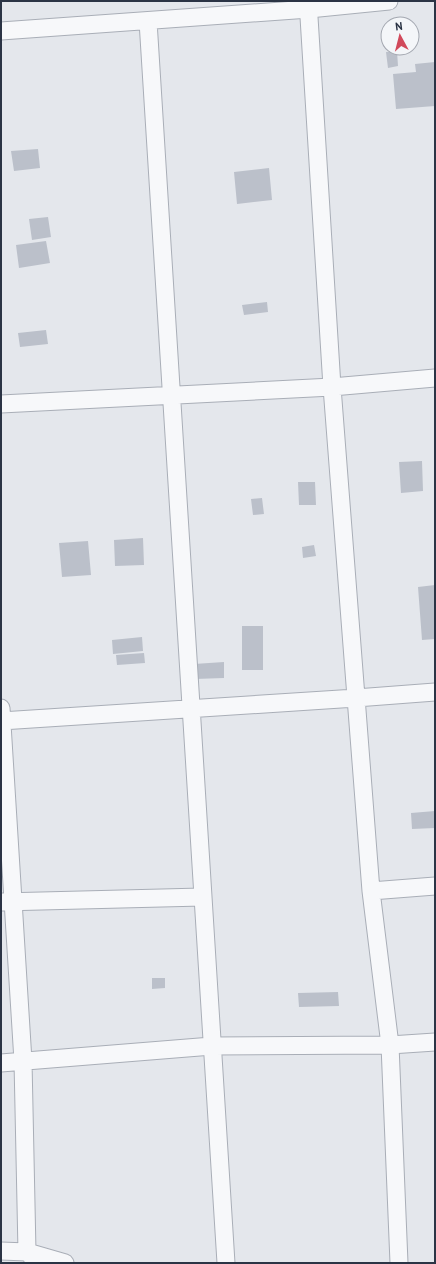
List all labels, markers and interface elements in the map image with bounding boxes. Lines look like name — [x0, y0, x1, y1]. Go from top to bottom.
north arrow — [380, 16, 420, 56]
text: N — [394, 19, 403, 33]

